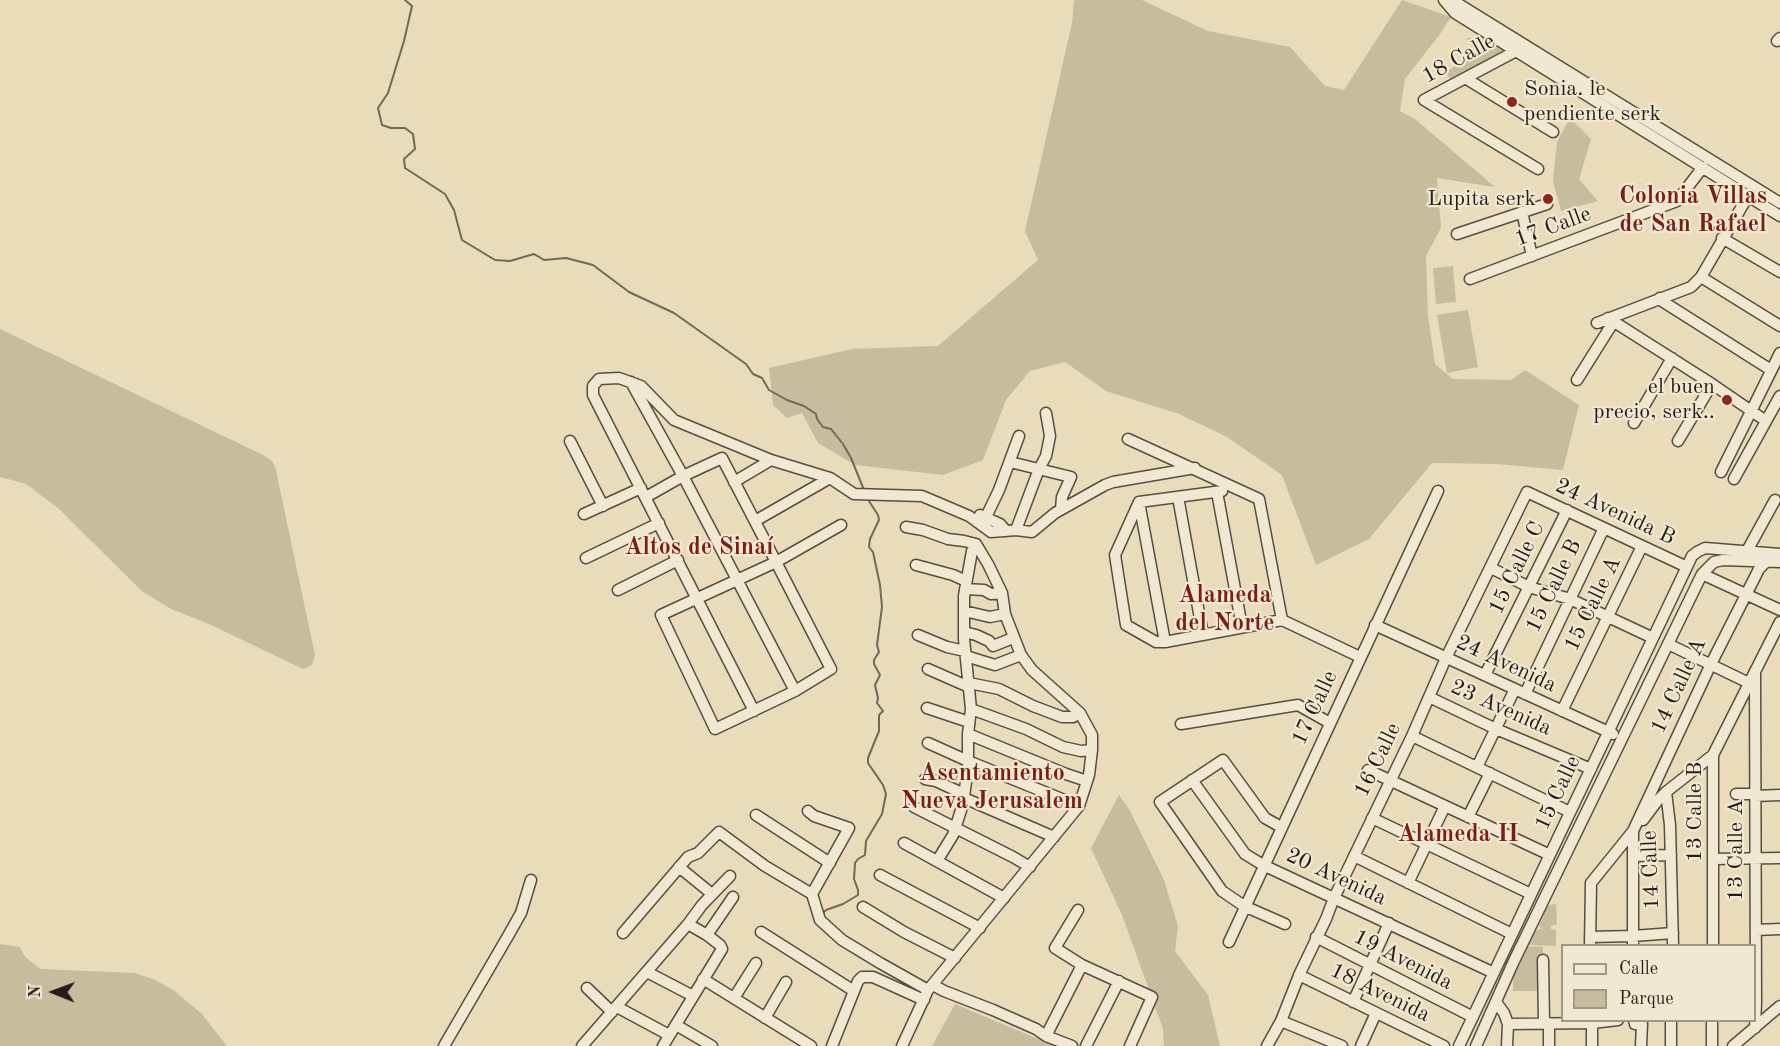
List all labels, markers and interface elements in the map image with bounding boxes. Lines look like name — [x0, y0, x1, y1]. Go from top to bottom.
street label: 18 Calle — [1418, 28, 1500, 90]
place label: Sonia. le pendiente serk — [1524, 76, 1661, 128]
marker: Sonia. le pendiente serk — [1505, 95, 1519, 109]
district label: Colonia Villas de San Rafael — [1619, 183, 1767, 239]
place label: Lupita serk — [1427, 186, 1536, 212]
marker: Lupita serk — [1541, 192, 1555, 206]
street label: 17 Calle — [1511, 201, 1595, 253]
place label: el buen precio, serk.. — [1593, 374, 1715, 426]
marker: el buen precio, serk.. — [1720, 393, 1734, 407]
street label: 24 Avenida B — [1551, 473, 1679, 551]
street label: 15 Calle C — [1483, 517, 1551, 619]
district label: Altos de Sinaí — [625, 534, 773, 562]
street label: 15 Calle B — [1520, 535, 1588, 637]
street label: 15 Calle A — [1559, 552, 1627, 656]
district label: Alameda del Norte — [1175, 582, 1275, 638]
street label: 24 Avenida — [1451, 629, 1561, 699]
street label: 14 Calle A — [1645, 634, 1713, 738]
street label: 17 Calle — [1286, 666, 1344, 750]
street label: 23 Avenida — [1446, 674, 1556, 742]
street label: 16 Calle — [1349, 719, 1407, 801]
street label: 15 Calle — [1529, 751, 1587, 835]
district label: Asentamiento Nueva Jerusalem — [901, 760, 1083, 816]
street label: 13 Calle B — [1682, 762, 1708, 862]
street label: 13 Calle A — [1723, 799, 1749, 901]
district label: Alameda II — [1397, 821, 1519, 849]
street label: 14 Calle — [1636, 830, 1666, 910]
street label: 20 Avenida — [1281, 842, 1391, 912]
street label: 19 Avenida — [1349, 924, 1457, 996]
legend — [1561, 944, 1756, 1022]
street label: 18 Avenida — [1326, 957, 1434, 1029]
text: Calle — [1619, 960, 1658, 978]
north arrow — [24, 962, 84, 1022]
text: N — [28, 985, 44, 998]
text: Parque — [1619, 990, 1674, 1008]

